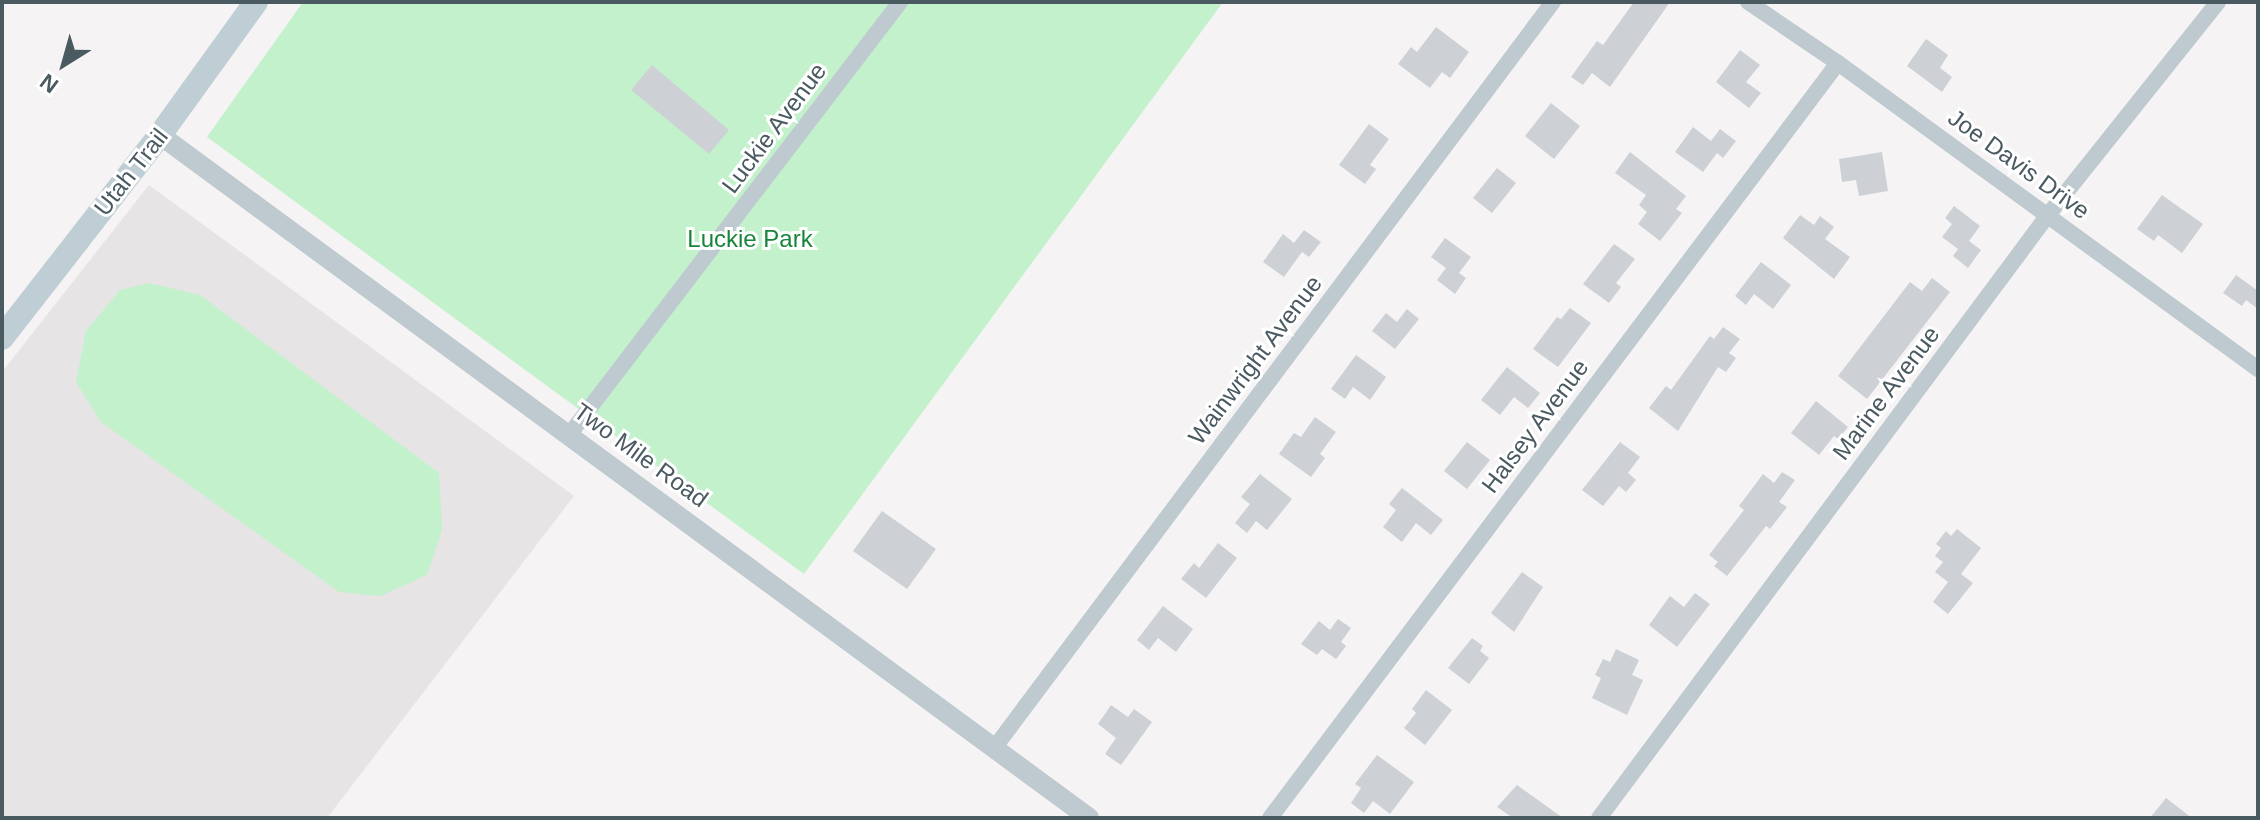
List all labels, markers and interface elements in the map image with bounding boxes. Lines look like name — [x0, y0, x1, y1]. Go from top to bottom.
north arrow — [24, 24, 104, 104]
street label: Luckie Avenue — [715, 57, 833, 199]
text: N — [35, 69, 63, 98]
street label: Joe Davis Drive — [1943, 103, 2095, 225]
street label: Utah Trail — [88, 122, 174, 222]
park label: Luckie Park — [687, 225, 813, 253]
street label: Wainwright Avenue — [1182, 269, 1328, 451]
street label: Marine Avenue — [1826, 320, 1946, 466]
street label: Halsey Avenue — [1475, 353, 1595, 499]
street label: Two Mile Road — [568, 397, 714, 513]

